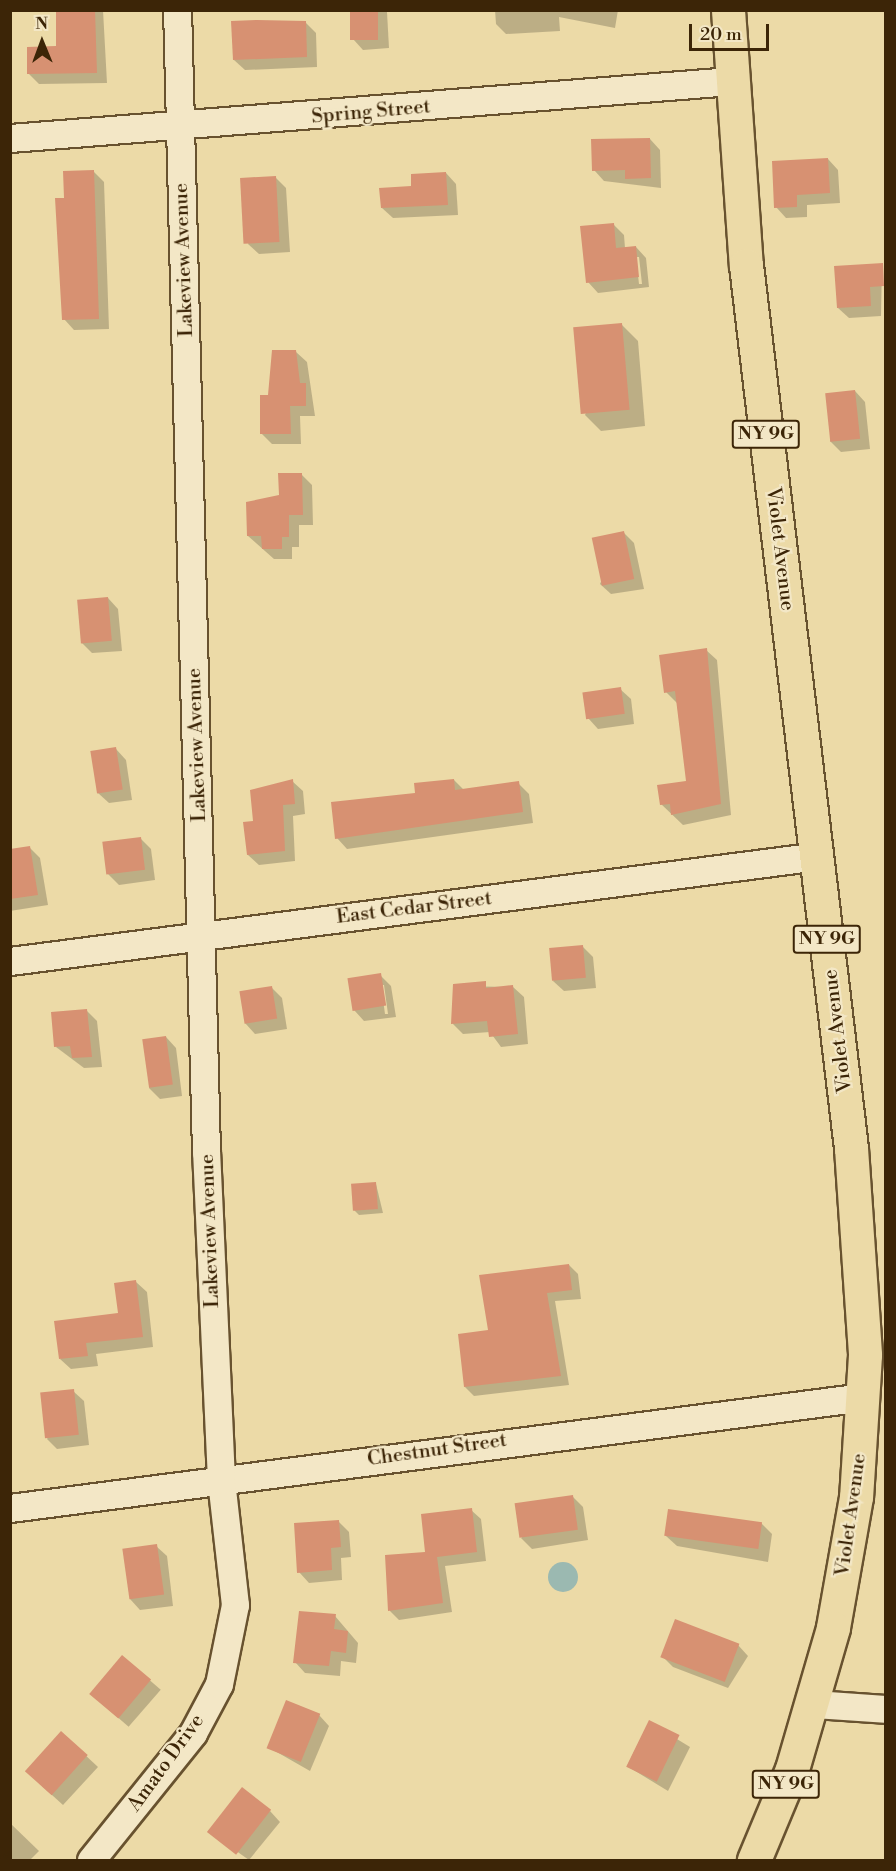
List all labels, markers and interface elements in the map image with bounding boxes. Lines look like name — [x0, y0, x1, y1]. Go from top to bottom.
north arrow — [12, 12, 72, 72]
scale bar — [692, 12, 772, 50]
text: N — [35, 14, 48, 34]
text: 20 m — [700, 23, 742, 46]
street label: Spring Street — [310, 95, 432, 129]
street label: Lakeview Avenue — [169, 183, 199, 337]
road number: NY 9G — [732, 419, 801, 449]
street label: Violet Avenue — [761, 486, 799, 612]
street label: Lakeview Avenue — [182, 668, 212, 822]
street label: East Cedar Street — [335, 887, 493, 929]
road number: NY 9G — [792, 924, 862, 954]
street label: Violet Avenue — [819, 968, 857, 1094]
street label: Lakeview Avenue — [195, 1154, 225, 1308]
street label: Chestnut Street — [366, 1428, 508, 1472]
street label: Violet Avenue — [830, 1452, 872, 1578]
street label: Amato Drive — [123, 1710, 209, 1816]
road number: NY 9G — [752, 1769, 820, 1799]

